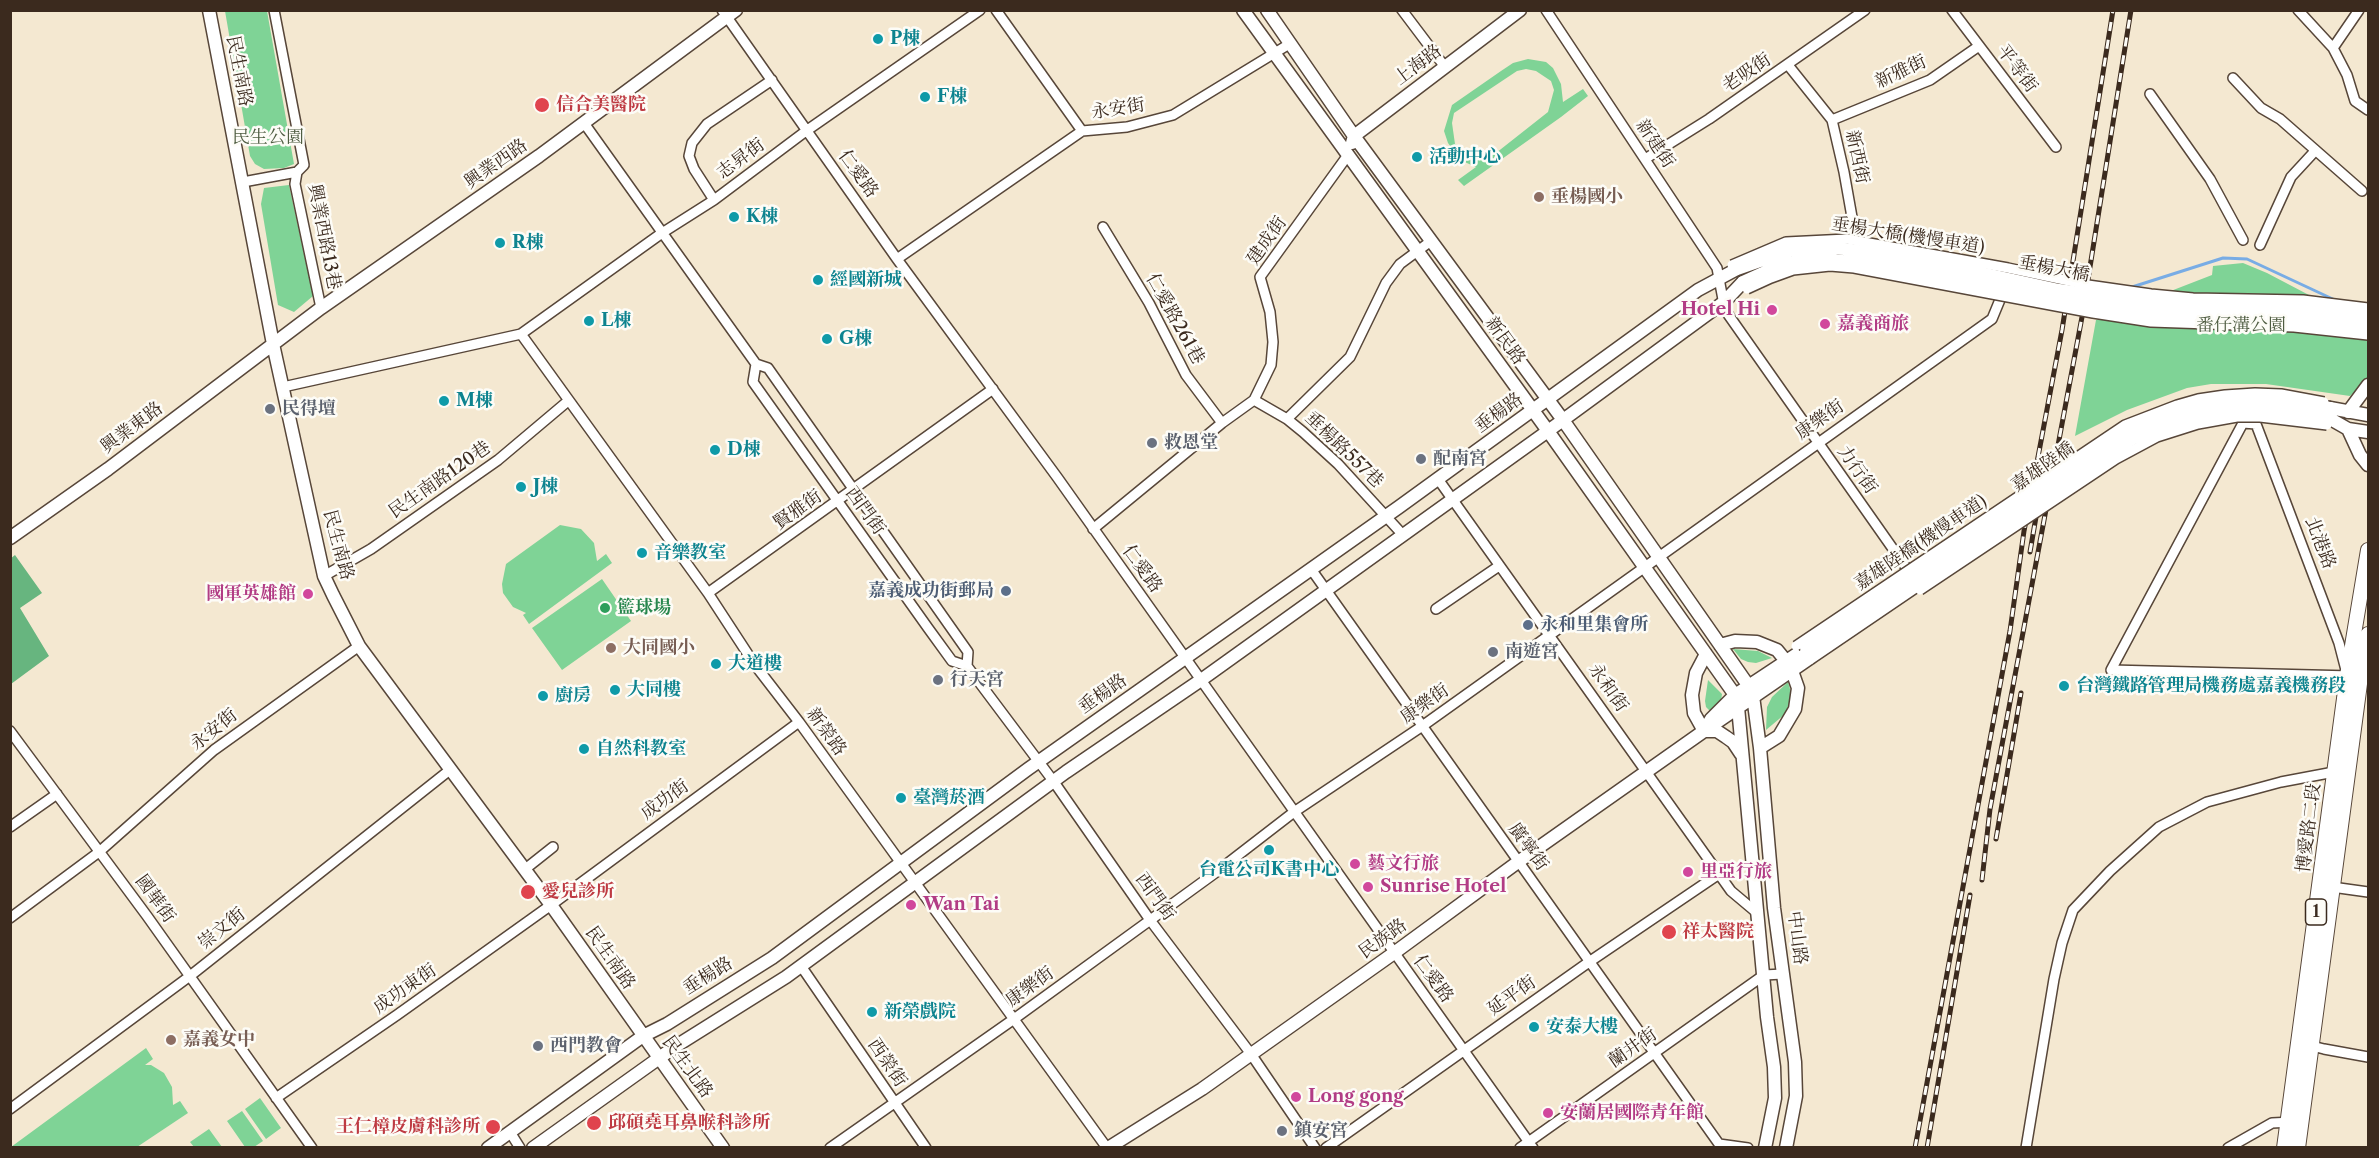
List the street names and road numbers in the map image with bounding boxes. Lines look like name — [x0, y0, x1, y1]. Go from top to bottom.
street label: 民生南路 — [222, 34, 256, 108]
street label: 上海路 — [1390, 40, 1446, 90]
street label: 平等街 — [1992, 41, 2042, 97]
street label: 老吸街 — [1719, 49, 1775, 97]
street label: 新雅街 — [1872, 51, 1930, 93]
street label: 永安街 — [1090, 94, 1146, 124]
street label: 新建街 — [1631, 116, 1679, 172]
street label: 新西街 — [1841, 128, 1873, 186]
street label: 志昇街 — [713, 134, 769, 184]
street label: 興業西路 — [460, 135, 532, 193]
street label: 仁愛路 — [833, 146, 883, 202]
street label: 興業西路13巷 — [303, 182, 345, 292]
street label: 建成街 — [1243, 213, 1291, 269]
street label: 垂楊大橋(機慢車道) — [1830, 213, 1986, 259]
street label: 垂楊大橋 — [2017, 252, 2091, 286]
street label: 仁愛路261巷 — [1141, 270, 1209, 368]
street label: 新民路 — [1480, 313, 1530, 369]
street label: 垂楊路 — [1471, 388, 1527, 438]
street label: 康樂街 — [1792, 396, 1848, 444]
street label: 興業東路 — [97, 398, 167, 458]
street label: 垂楊路557巷 — [1300, 407, 1388, 493]
street label: 民生南路120巷 — [385, 437, 495, 523]
street label: 嘉雄陸橋 — [2007, 438, 2079, 496]
street label: 力行街 — [1833, 442, 1881, 498]
street label: 西門街 — [840, 483, 890, 539]
street label: 賢雅街 — [770, 486, 826, 534]
street label: 嘉雄陸橋(機慢車道) — [1851, 491, 1991, 595]
street label: 民生南路 — [318, 507, 358, 583]
street label: 北港路 — [2300, 514, 2340, 572]
street label: 仁愛路 — [1117, 541, 1167, 597]
street label: 永和街 — [1584, 660, 1632, 716]
street label: 垂楊路 — [1075, 670, 1131, 718]
street label: 康樂街 — [1397, 680, 1453, 728]
street label: 新榮路 — [801, 704, 851, 760]
street label: 永安街 — [186, 705, 242, 755]
street label: 成功街 — [637, 775, 693, 825]
street label: 博愛路二段 — [2293, 782, 2325, 874]
street label: 廣寧街 — [1503, 819, 1553, 875]
street label: 西門街 — [1130, 869, 1180, 925]
street label: 國華街 — [130, 871, 180, 927]
road number: 1 — [2306, 899, 2326, 925]
street label: 崇文街 — [194, 904, 250, 954]
street label: 中山路 — [1783, 910, 1811, 966]
street label: 民族路 — [1355, 914, 1411, 964]
street label: 民生南路 — [581, 922, 639, 994]
street label: 仁愛路 — [1408, 951, 1458, 1007]
street label: 垂楊路 — [679, 953, 737, 999]
street label: 成功東街 — [369, 960, 441, 1018]
street label: 康樂街 — [1002, 962, 1058, 1012]
street label: 延平街 — [1484, 972, 1540, 1020]
street label: 蘭井街 — [1605, 1024, 1661, 1072]
street label: 民生北路 — [657, 1032, 717, 1102]
street label: 西榮街 — [863, 1035, 911, 1091]

